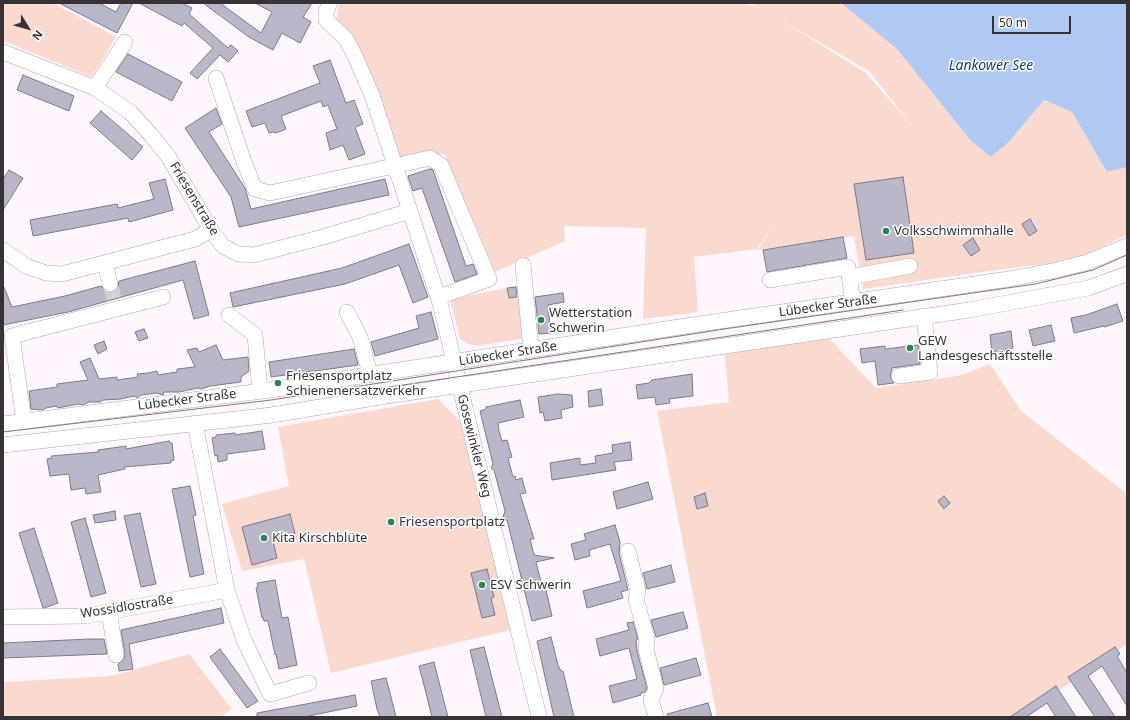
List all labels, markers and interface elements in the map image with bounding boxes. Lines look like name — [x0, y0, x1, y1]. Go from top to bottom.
north arrow — [8, 8, 48, 48]
scale bar — [994, 8, 1073, 34]
text: 50 m — [999, 14, 1027, 31]
text: N — [29, 27, 47, 44]
water label: Lankower See — [949, 58, 1033, 74]
street label: Friesenstraße — [166, 159, 222, 239]
place label: Volksschwimmhalle — [894, 223, 1014, 239]
marker: Volksschwimmhalle — [881, 226, 891, 236]
street label: Lübecker Straße — [778, 291, 878, 321]
place label: Wetterstation Schwerin — [549, 305, 632, 336]
marker: Wetterstation Schwerin — [536, 315, 546, 325]
place label: GEW Landesgeschäftsstelle — [918, 333, 1052, 364]
street label: Lübecker Straße — [458, 339, 558, 369]
marker: GEW Landesgeschäftsstelle — [905, 343, 915, 353]
place label: Friesensportplatz Schienenersatzverkehr — [286, 368, 426, 399]
marker: Friesensportplatz Schienenersatzverkehr — [273, 378, 283, 388]
street label: Lübecker Straße — [137, 386, 237, 414]
street label: Gosewinkler Weg — [454, 393, 494, 499]
place label: Friesensportplatz — [399, 514, 505, 530]
marker: Friesensportplatz — [386, 517, 396, 527]
place label: Kita Kirschblüte — [272, 530, 367, 546]
marker: Kita Kirschblüte — [259, 533, 269, 543]
place label: ESV Schwerin — [490, 577, 571, 593]
marker: ESV Schwerin — [477, 580, 487, 590]
street label: Wossidlostraße — [80, 592, 174, 622]

